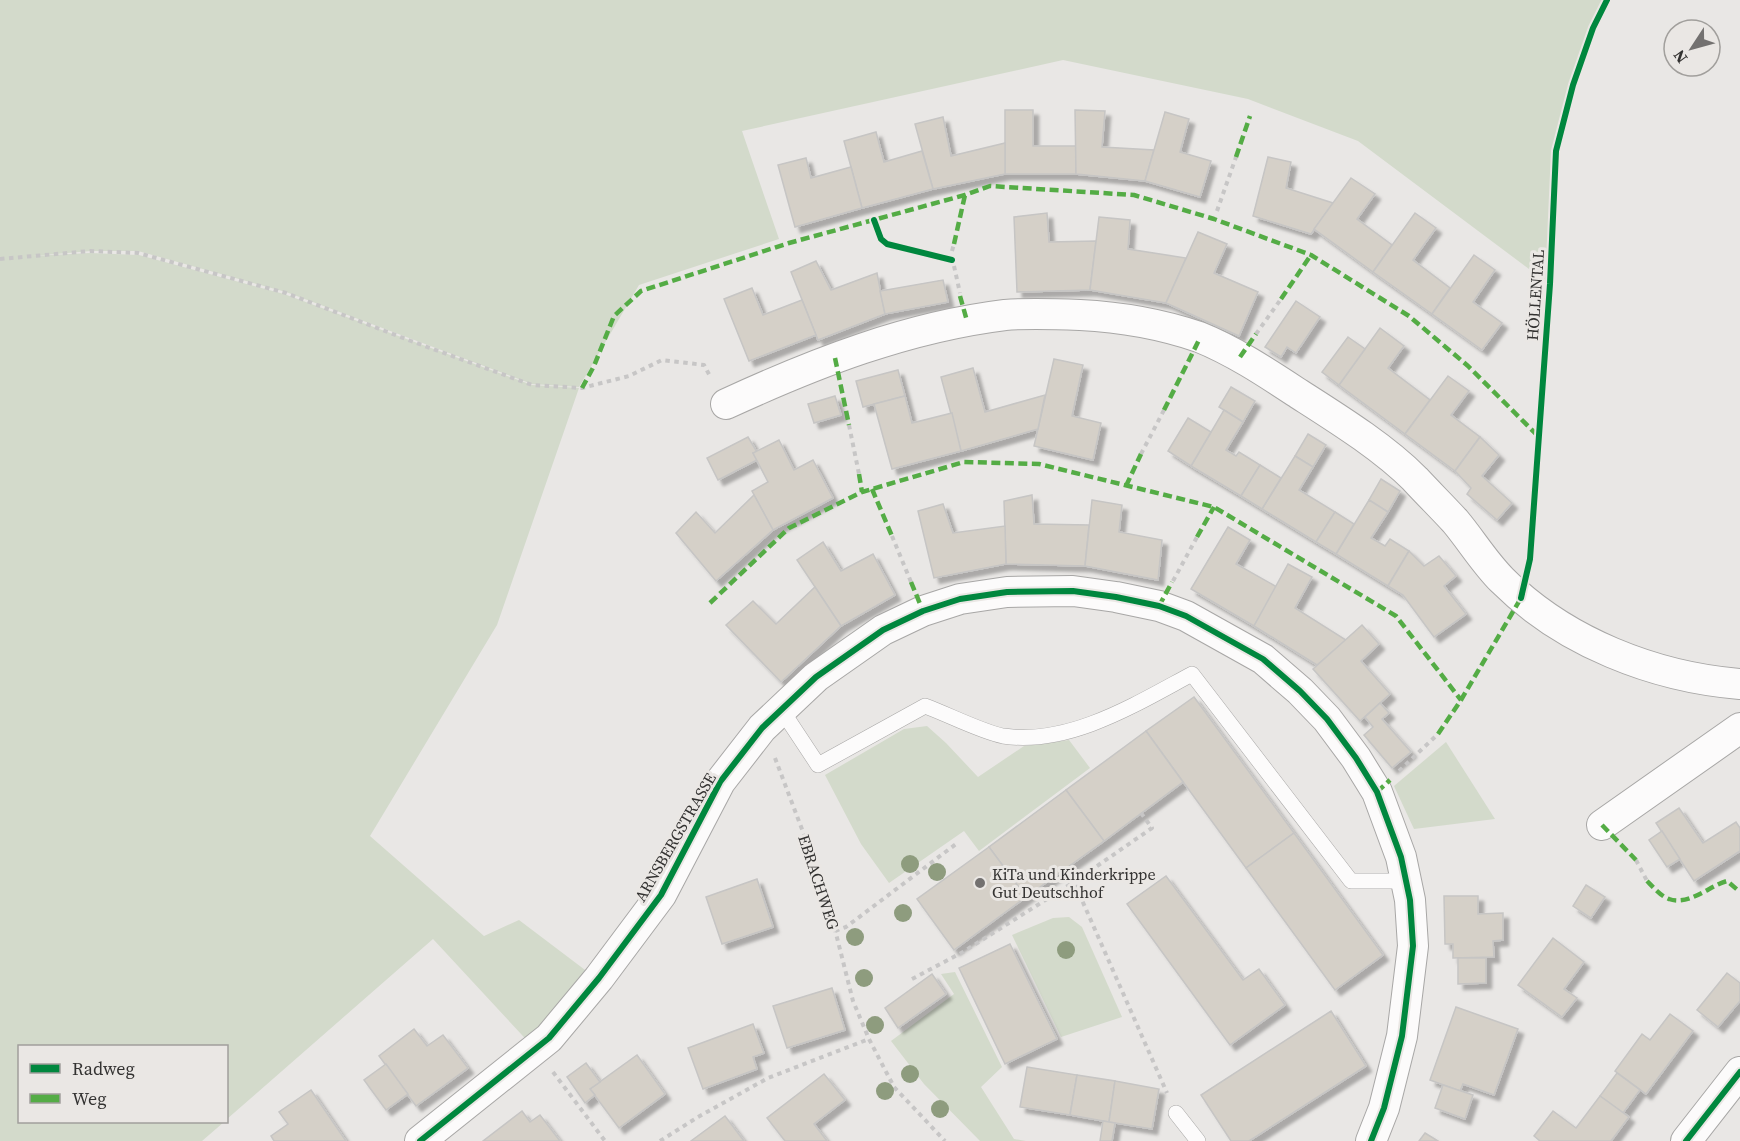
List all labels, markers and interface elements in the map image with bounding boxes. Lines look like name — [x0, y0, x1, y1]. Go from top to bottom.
north arrow — [1662, 18, 1722, 78]
text: N — [1667, 45, 1692, 68]
street label: HÖLLENTAL — [1521, 249, 1549, 341]
street label: ARNSBERGSTRASSE — [629, 768, 721, 905]
street label: EBRACHWEG — [793, 832, 845, 932]
place label: KiTa und Kinderkrippe Gut Deutschhof — [992, 863, 1156, 903]
marker: KiTa und Kinderkrippe Gut Deutschhof — [973, 876, 987, 890]
legend — [18, 1045, 228, 1123]
text: Radweg — [72, 1056, 135, 1081]
text: Weg — [72, 1086, 107, 1111]

